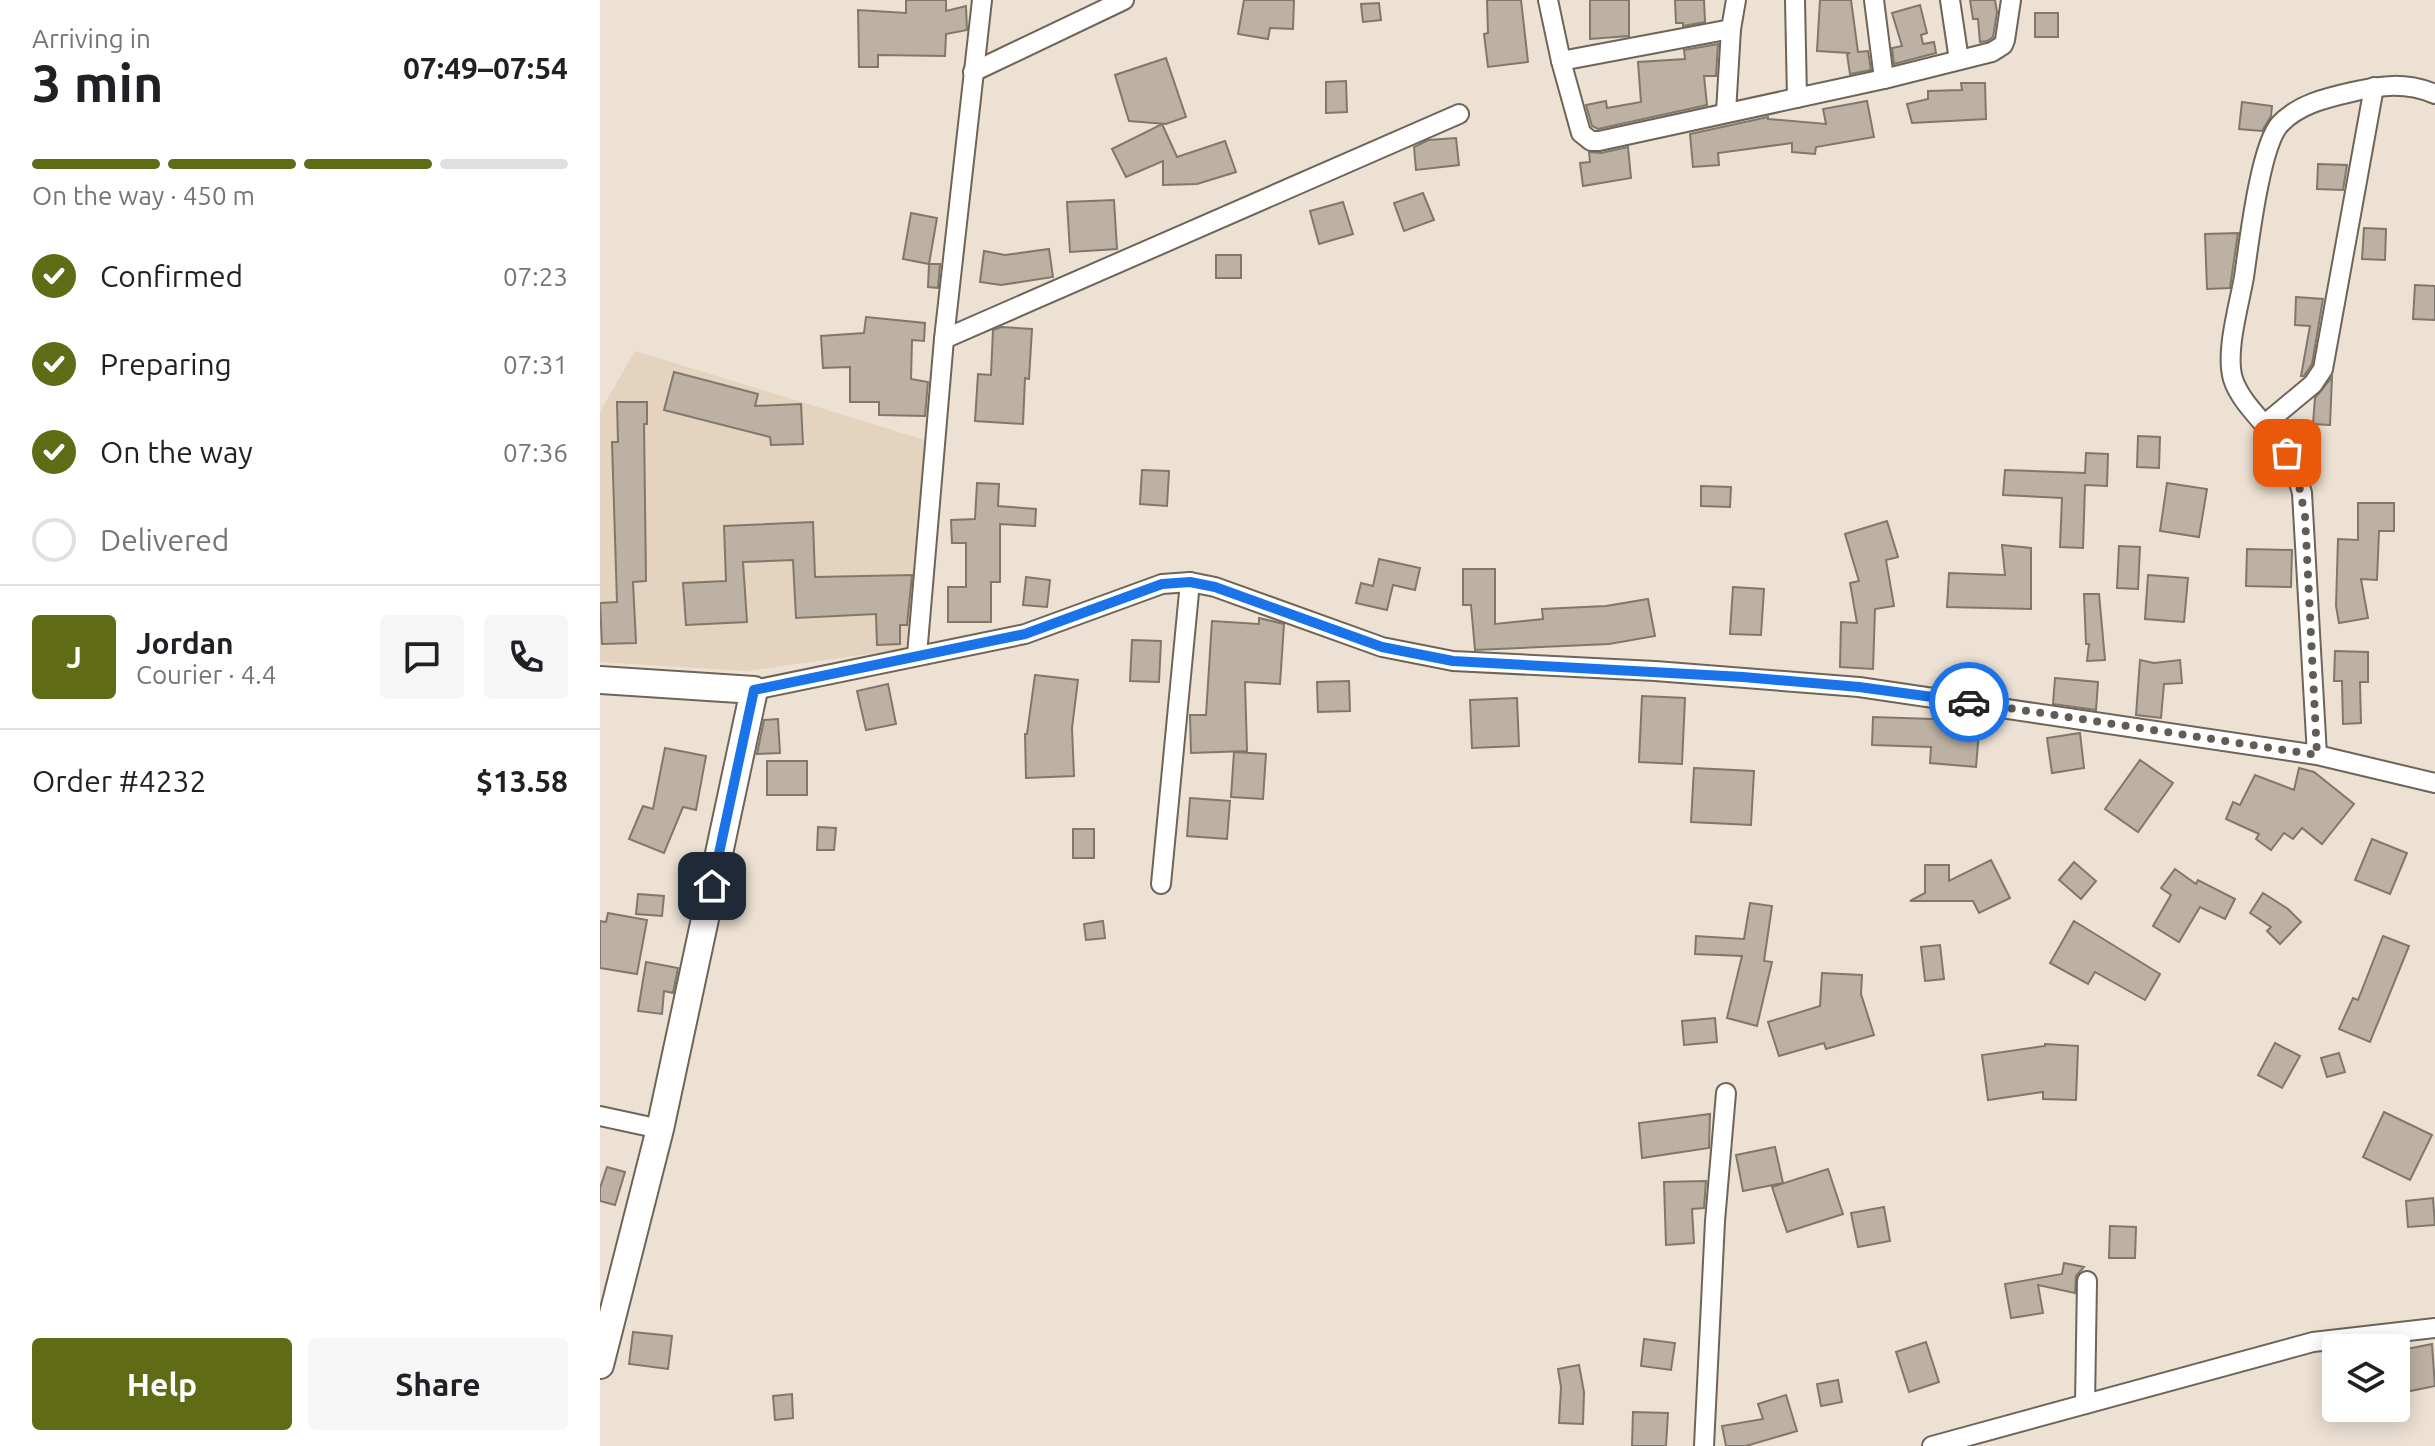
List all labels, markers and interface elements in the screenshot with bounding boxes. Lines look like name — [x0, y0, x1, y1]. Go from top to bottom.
text: Arriving in — [32, 24, 151, 53]
text: 07:49–07:54 — [403, 51, 568, 85]
text: 3 min — [32, 54, 163, 112]
text: On the way · 450 m — [32, 181, 255, 210]
icon: check — [32, 254, 76, 298]
text: Confirmed — [100, 259, 243, 293]
text: 07:23 — [503, 262, 568, 291]
icon: check — [32, 342, 76, 386]
text: Preparing — [100, 347, 232, 381]
text: 07:31 — [503, 350, 568, 379]
pin — [2253, 419, 2321, 487]
icon: check — [32, 430, 76, 474]
icon: bag — [2265, 431, 2309, 475]
text: On the way — [100, 435, 253, 469]
text: 07:36 — [503, 438, 568, 467]
text: Delivered — [100, 523, 229, 557]
button: chat — [380, 615, 464, 699]
button: phone — [484, 615, 568, 699]
text: Jordan — [136, 626, 234, 660]
text: J — [66, 640, 82, 674]
text: Courier · 4.4 — [136, 660, 276, 689]
courier — [1929, 662, 2009, 742]
icon: car — [1947, 680, 1991, 724]
text: Order #4232 — [32, 764, 206, 798]
text: $13.58 — [476, 764, 568, 798]
pin — [678, 852, 746, 920]
icon: home — [690, 864, 734, 908]
map controls — [2322, 1334, 2410, 1422]
button: layers — [2322, 1334, 2410, 1422]
button: Help — [32, 1338, 292, 1430]
button: Share — [308, 1338, 568, 1430]

